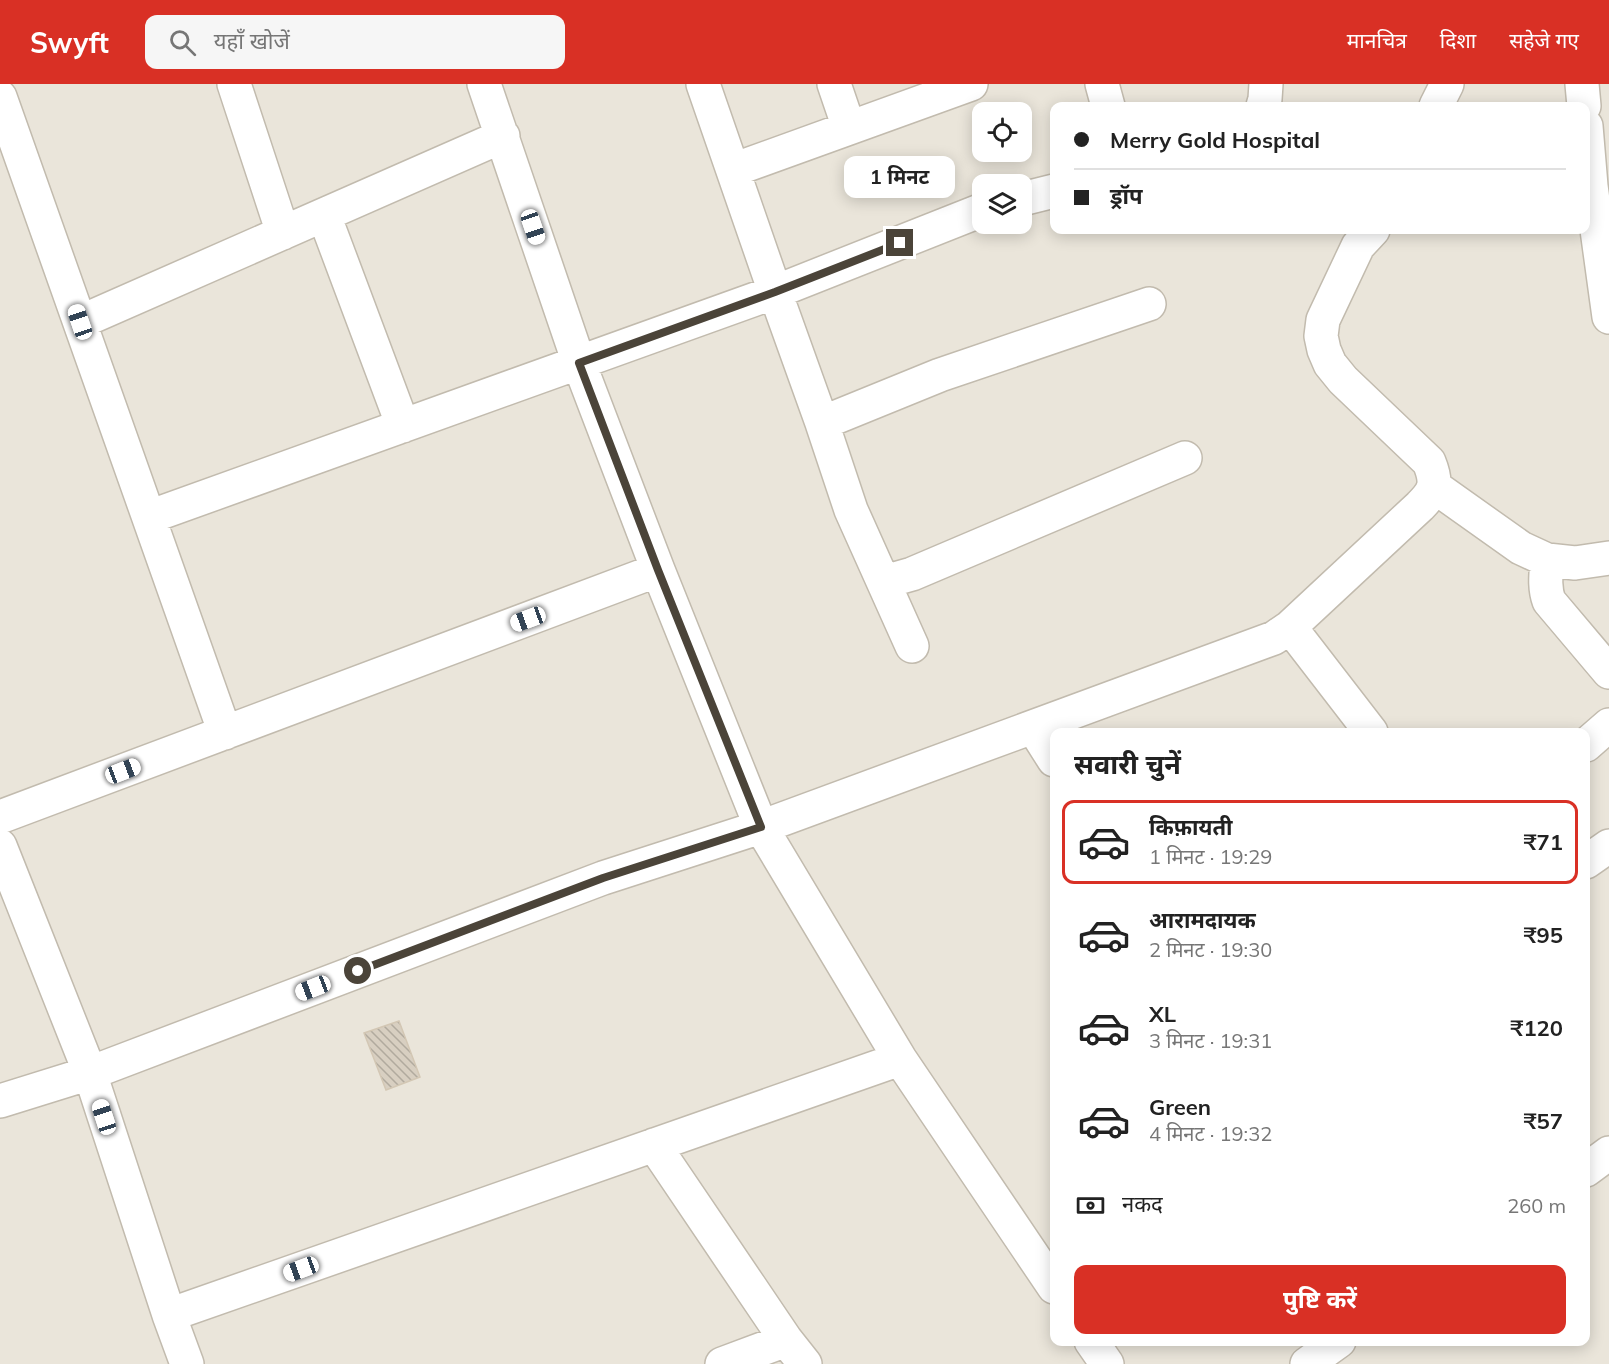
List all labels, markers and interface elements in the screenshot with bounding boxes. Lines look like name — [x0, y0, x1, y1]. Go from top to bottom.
search box — [145, 15, 565, 69]
text: Swyft — [30, 25, 109, 60]
icon: search — [166, 26, 199, 59]
text: यहाँ खोजें — [214, 27, 290, 55]
text: मानचित्र — [1347, 27, 1407, 53]
text: दिशा — [1440, 27, 1476, 53]
text: सहेजे गए — [1509, 27, 1579, 53]
map controls — [972, 102, 1032, 234]
button: locate — [972, 102, 1032, 162]
text: Merry Gold Hospital — [1110, 126, 1320, 154]
callout: 1 मिनट — [844, 156, 956, 198]
text: 1 मिनट — [870, 164, 929, 189]
button: layers — [972, 174, 1032, 234]
text: ड्रॉप — [1110, 182, 1143, 210]
car — [519, 207, 547, 247]
route end — [886, 229, 913, 256]
car — [66, 302, 94, 342]
car — [508, 604, 548, 634]
text: सवारी चुनें — [1074, 747, 1181, 781]
car — [103, 756, 143, 786]
text: किफ़ायती — [1149, 813, 1233, 841]
icon: car — [1077, 815, 1131, 869]
text: ₹71 — [1523, 828, 1563, 856]
text: 1 मिनट · 19:29 — [1149, 844, 1272, 869]
text: आरामदायक — [1149, 906, 1256, 934]
icon: car — [1077, 908, 1131, 962]
text: ₹95 — [1523, 921, 1563, 949]
text: 2 मिनट · 19:30 — [1149, 937, 1272, 962]
route start — [344, 957, 371, 984]
car — [293, 973, 333, 1003]
text: XL — [1149, 1000, 1176, 1028]
icon: car — [1077, 1001, 1131, 1055]
text: ₹120 — [1510, 1014, 1563, 1042]
text: 3 मिनट · 19:31 — [1149, 1028, 1272, 1053]
text: Green — [1149, 1093, 1211, 1121]
icon: car — [1077, 1094, 1131, 1148]
car — [90, 1097, 118, 1137]
text: ₹57 — [1523, 1107, 1563, 1135]
text: 4 मिनट · 19:32 — [1149, 1121, 1272, 1146]
icon: cash — [1074, 1189, 1107, 1222]
text: नकद — [1122, 1190, 1163, 1218]
text: 260 m — [1507, 1193, 1566, 1218]
car — [281, 1254, 321, 1284]
button: पुष्टि करें — [1074, 1265, 1566, 1334]

